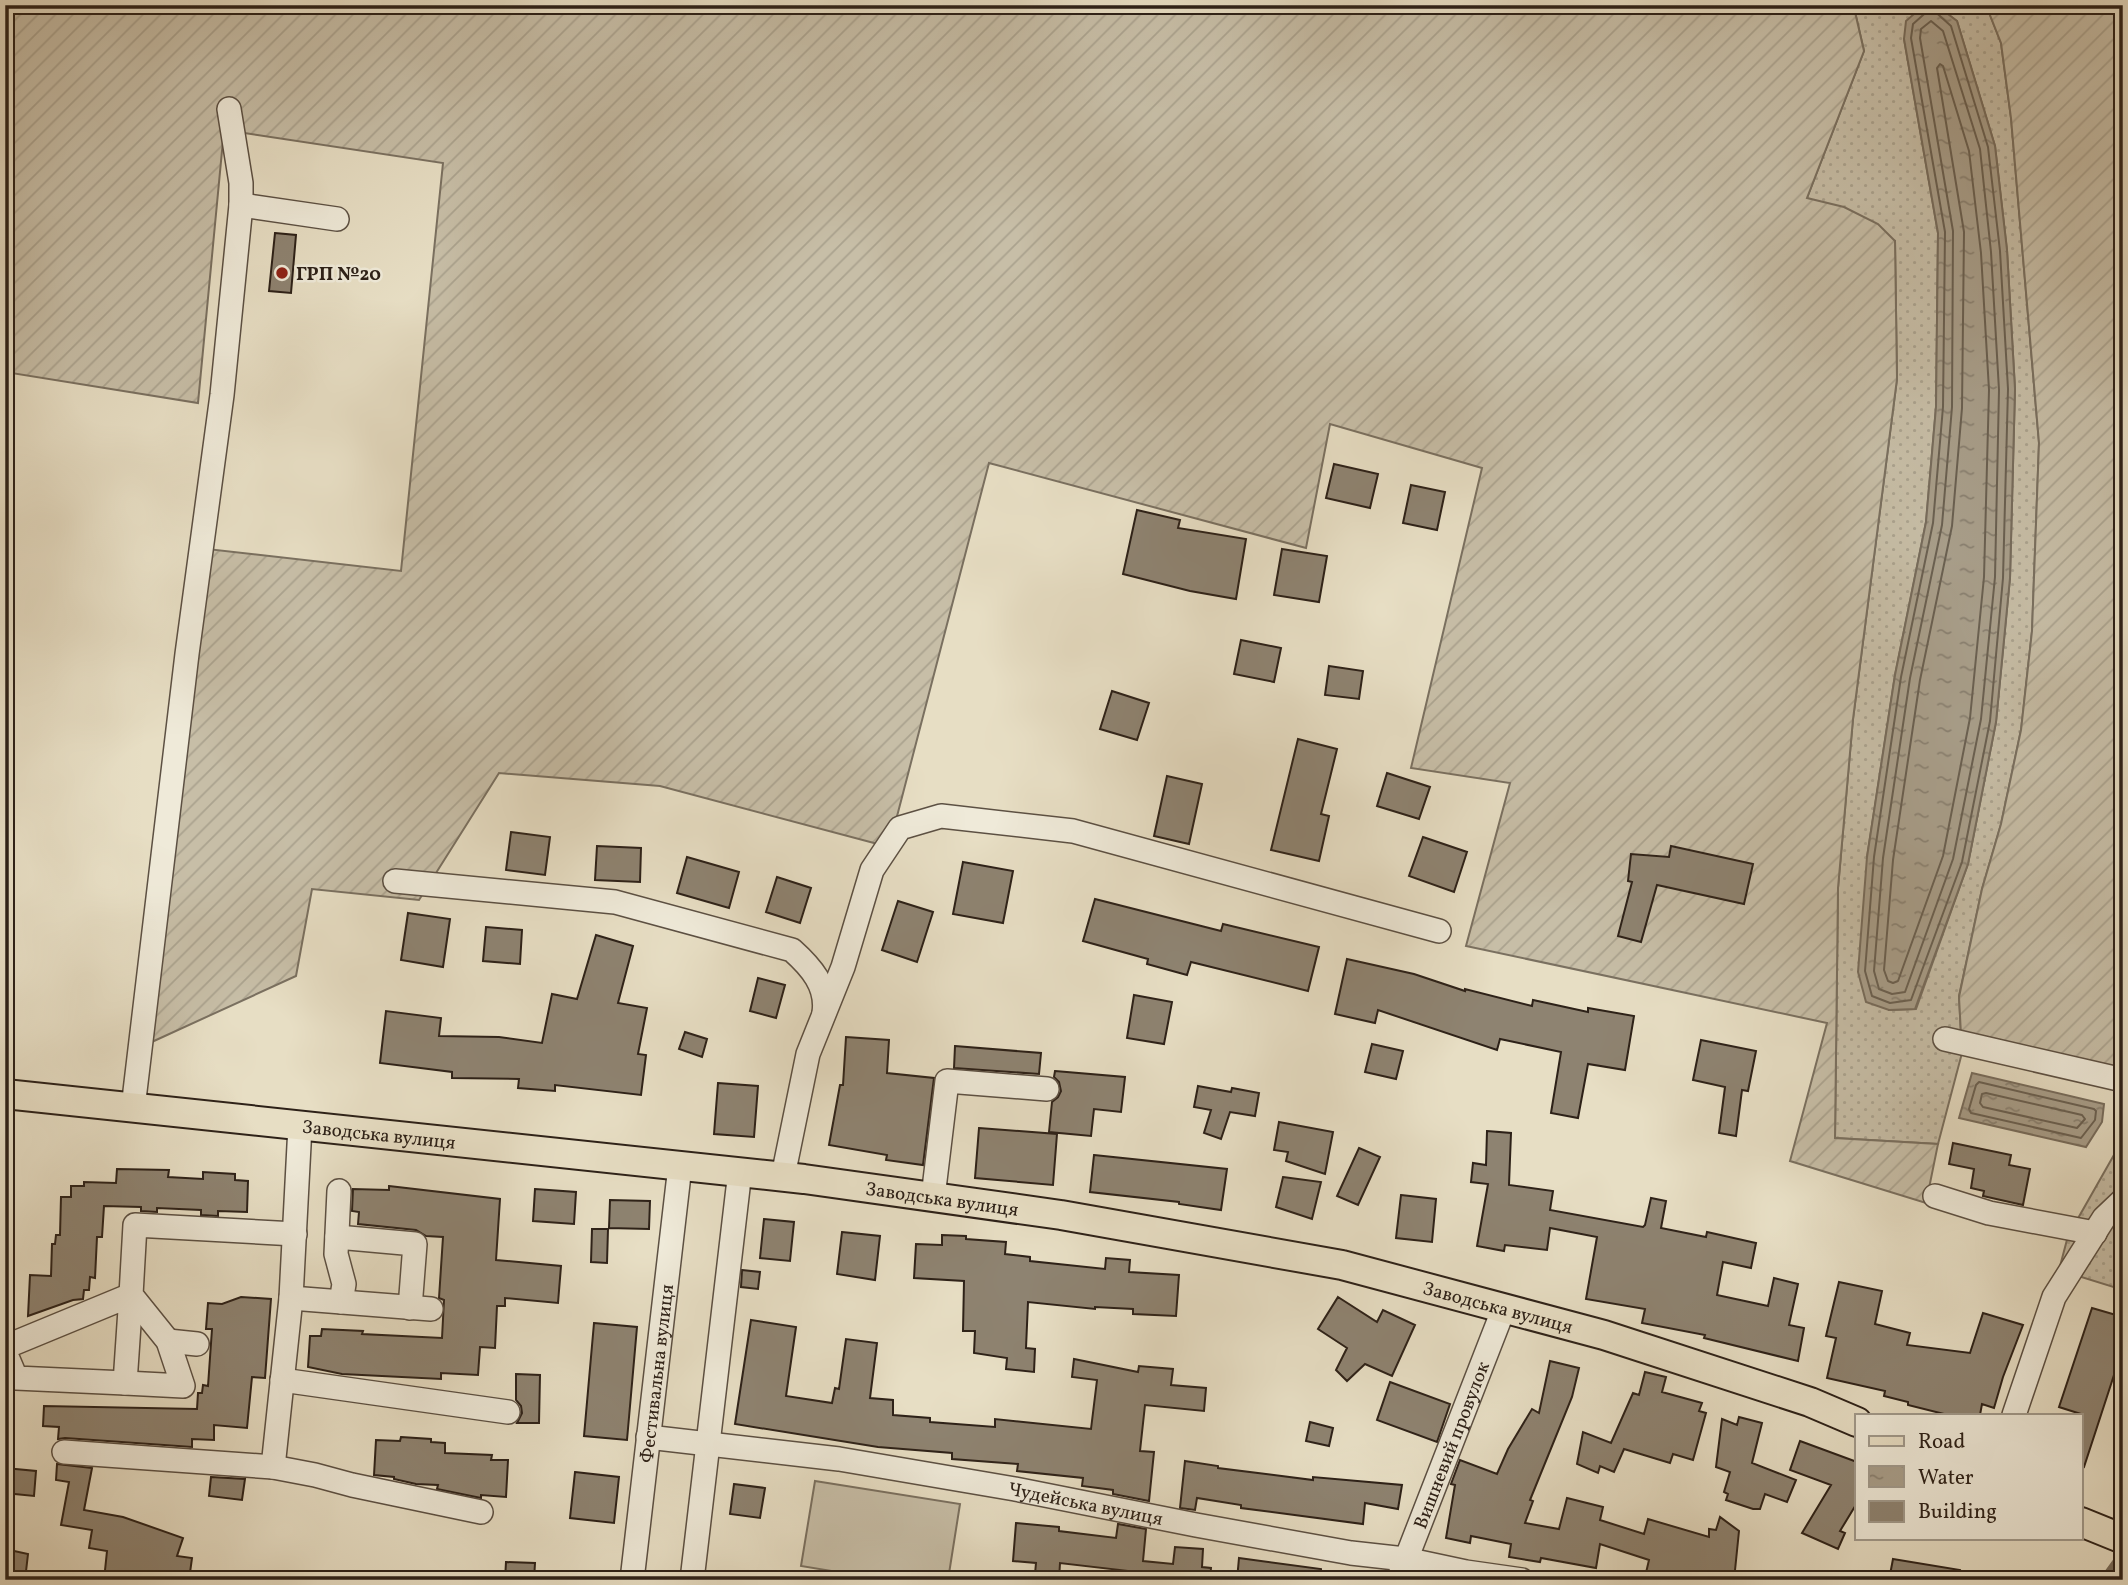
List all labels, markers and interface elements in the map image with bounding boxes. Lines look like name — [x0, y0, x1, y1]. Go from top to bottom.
place label: ГРП №20 — [296, 262, 381, 288]
marker: ГРП №20 — [274, 265, 290, 281]
street label: Заводська вулиця — [301, 1115, 457, 1157]
street label: Заводська вулиця — [864, 1177, 1020, 1224]
street label: Заводська вулиця — [1420, 1276, 1576, 1341]
street label: Фестивальна вулиця — [635, 1283, 681, 1464]
street label: Вишневий провулок — [1408, 1358, 1497, 1533]
legend — [1855, 1414, 2082, 1540]
text: Road — [1918, 1428, 1965, 1457]
text: Water — [1918, 1464, 1974, 1493]
street label: Чудейська вулиця — [1006, 1477, 1165, 1533]
text: Building — [1918, 1498, 1997, 1527]

